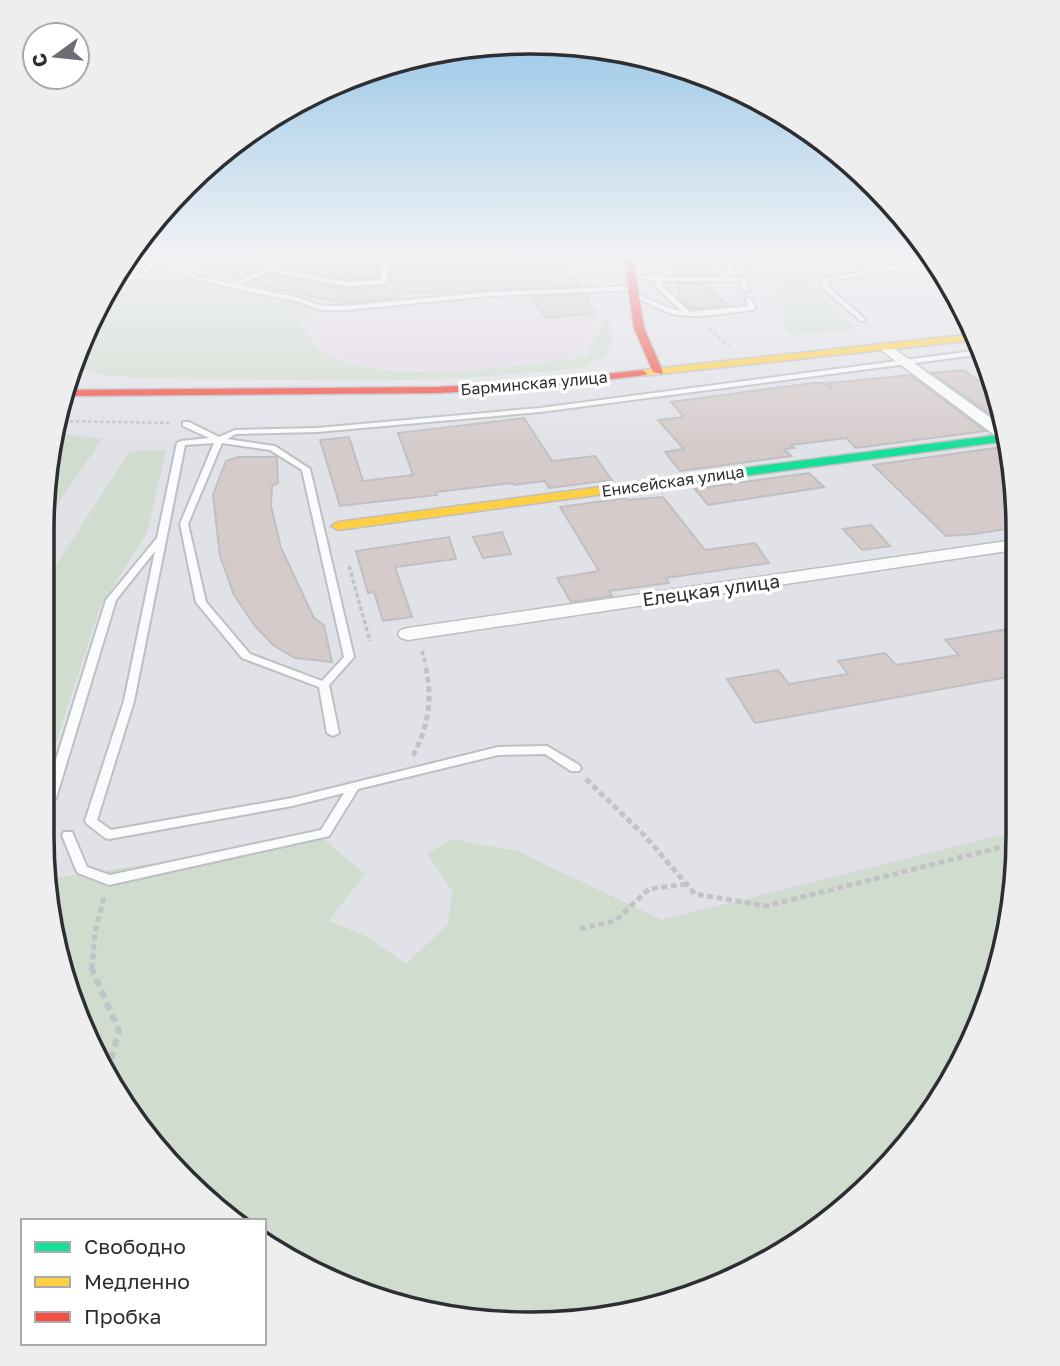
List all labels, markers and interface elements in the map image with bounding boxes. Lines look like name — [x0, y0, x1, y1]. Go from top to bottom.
north arrow — [21, 21, 91, 91]
text: С — [26, 51, 52, 70]
street label: Барминская улица — [460, 367, 608, 399]
street label: Енисейская улица — [600, 461, 746, 501]
street label: Елецкая улица — [641, 568, 781, 611]
legend — [21, 1219, 266, 1345]
text: Свободно — [84, 1233, 186, 1259]
text: Медленно — [84, 1268, 190, 1294]
text: Пробка — [84, 1303, 162, 1329]

